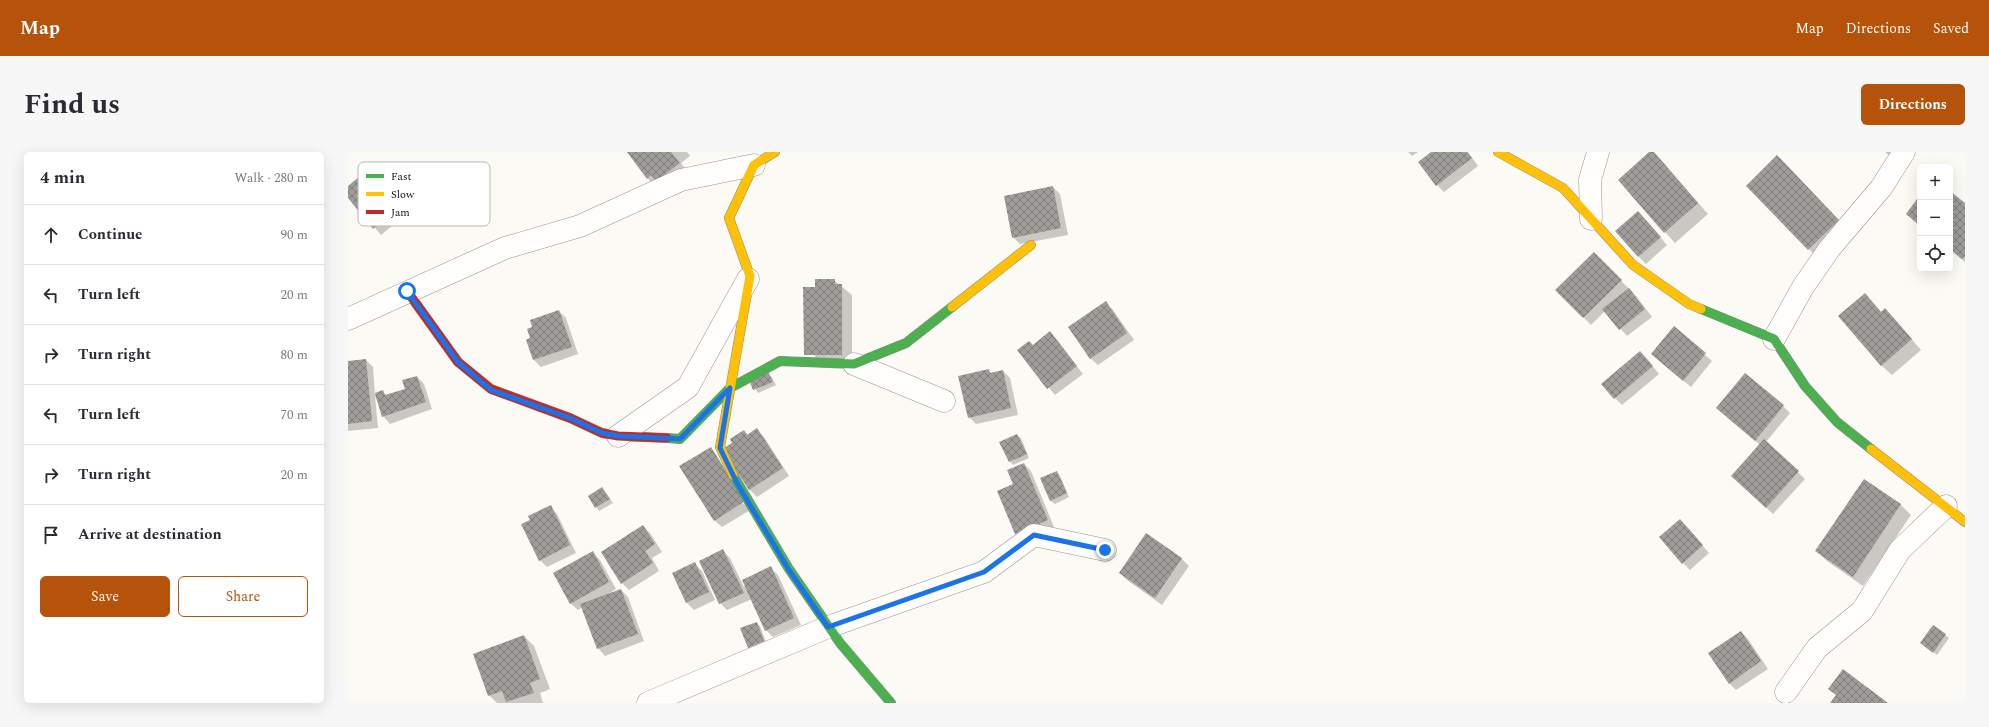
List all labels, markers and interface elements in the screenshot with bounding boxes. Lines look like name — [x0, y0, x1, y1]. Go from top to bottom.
text: Map — [20, 14, 60, 43]
text: Map — [1796, 18, 1824, 39]
text: Directions — [1846, 18, 1911, 39]
text: Saved — [1933, 18, 1969, 39]
text: Find us — [24, 83, 120, 126]
button: Directions — [1861, 84, 1965, 125]
legend — [358, 162, 490, 226]
map controls — [1917, 164, 1953, 272]
button: + — [1917, 164, 1953, 200]
text: 4 min — [40, 165, 85, 191]
text: Walk · 280 m — [234, 168, 308, 188]
text: Fast — [391, 168, 412, 185]
text: Slow — [391, 186, 415, 203]
button: − — [1917, 200, 1953, 236]
text: Jam — [391, 204, 410, 221]
text: Continue — [78, 223, 143, 246]
icon: ahead — [40, 224, 62, 246]
text: 90 m — [281, 225, 308, 245]
button: locate — [1917, 236, 1953, 272]
route start — [398, 282, 416, 300]
text: Turn left — [78, 283, 140, 306]
icon: left — [40, 284, 62, 306]
text: 20 m — [281, 285, 308, 305]
text: Turn right — [78, 343, 151, 366]
icon: right — [40, 344, 62, 366]
text: 80 m — [281, 345, 308, 365]
text: Turn left — [78, 403, 140, 426]
icon: left — [40, 404, 62, 426]
text: 70 m — [281, 405, 308, 425]
text: Turn right — [78, 463, 151, 486]
icon: right — [40, 464, 62, 486]
text: 20 m — [281, 465, 308, 485]
text: Arrive at destination — [78, 523, 222, 546]
icon: arrive — [40, 524, 62, 546]
route end — [1096, 541, 1114, 559]
button: Save — [40, 576, 170, 617]
button: Share — [178, 576, 308, 617]

